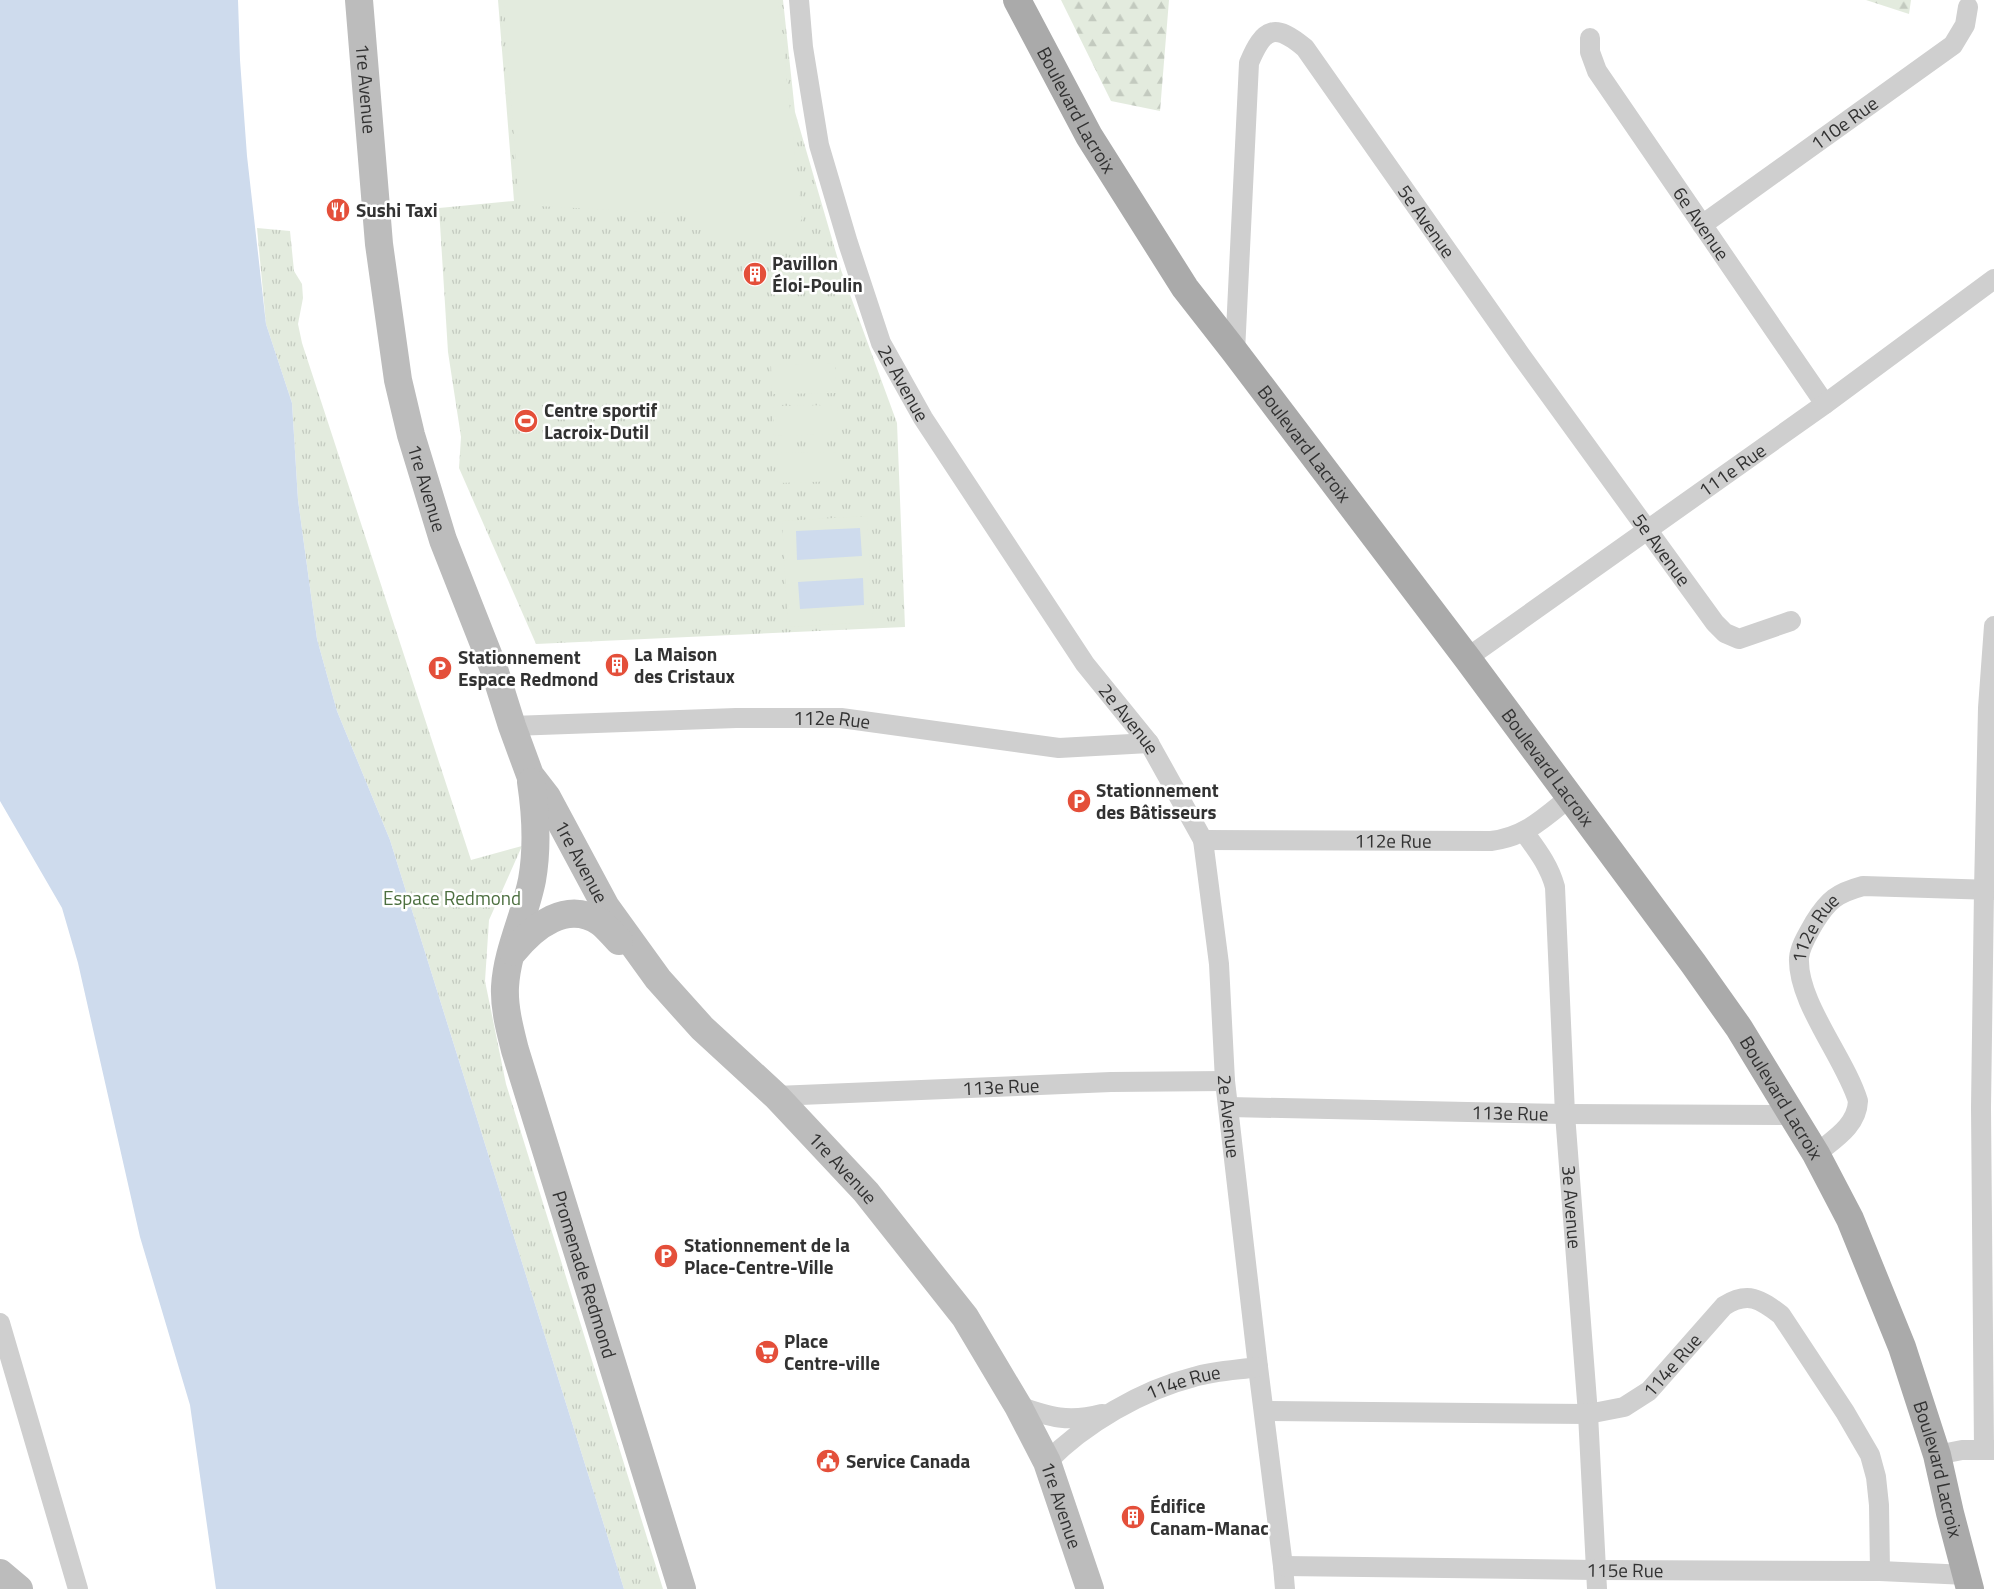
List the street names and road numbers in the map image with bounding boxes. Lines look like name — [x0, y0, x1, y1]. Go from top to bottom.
street label: Boulevard Lacroix — [1030, 41, 1124, 179]
street label: 1re Avenue — [349, 42, 385, 135]
street label: 110e Rue — [1804, 88, 1884, 157]
street label: 5e Avenue — [1391, 178, 1463, 264]
street label: 6e Avenue — [1666, 180, 1737, 266]
street label: 2e Avenue — [871, 339, 937, 427]
street label: Boulevard Lacroix — [1251, 379, 1359, 509]
street label: 111e Rue — [1692, 435, 1772, 504]
street label: 1re Avenue — [401, 440, 455, 535]
street label: 5e Avenue — [1626, 507, 1699, 592]
street label: 2e Avenue — [1092, 677, 1167, 759]
street label: Boulevard Lacroix — [1495, 702, 1602, 833]
street label: 112e Rue — [793, 703, 872, 736]
street label: 1re Avenue — [548, 815, 616, 908]
street label: 112e Rue — [1354, 826, 1432, 855]
street label: 112e Rue — [1784, 885, 1845, 964]
street label: Boulevard Lacroix — [1733, 1030, 1832, 1165]
street label: 113e Rue — [962, 1070, 1040, 1102]
street label: 2e Avenue — [1211, 1074, 1249, 1160]
street label: 113e Rue — [1471, 1097, 1549, 1128]
street label: 1re Avenue — [802, 1124, 885, 1210]
street label: 3e Avenue — [1555, 1164, 1590, 1250]
street label: Promenade Redmond — [545, 1187, 625, 1362]
street label: 114e Rue — [1635, 1326, 1708, 1403]
street label: 114e Rue — [1141, 1357, 1222, 1407]
street label: Boulevard Lacroix — [1906, 1397, 1971, 1541]
street label: 1re Avenue — [1034, 1457, 1090, 1552]
street label: 115e Rue — [1586, 1555, 1664, 1584]

